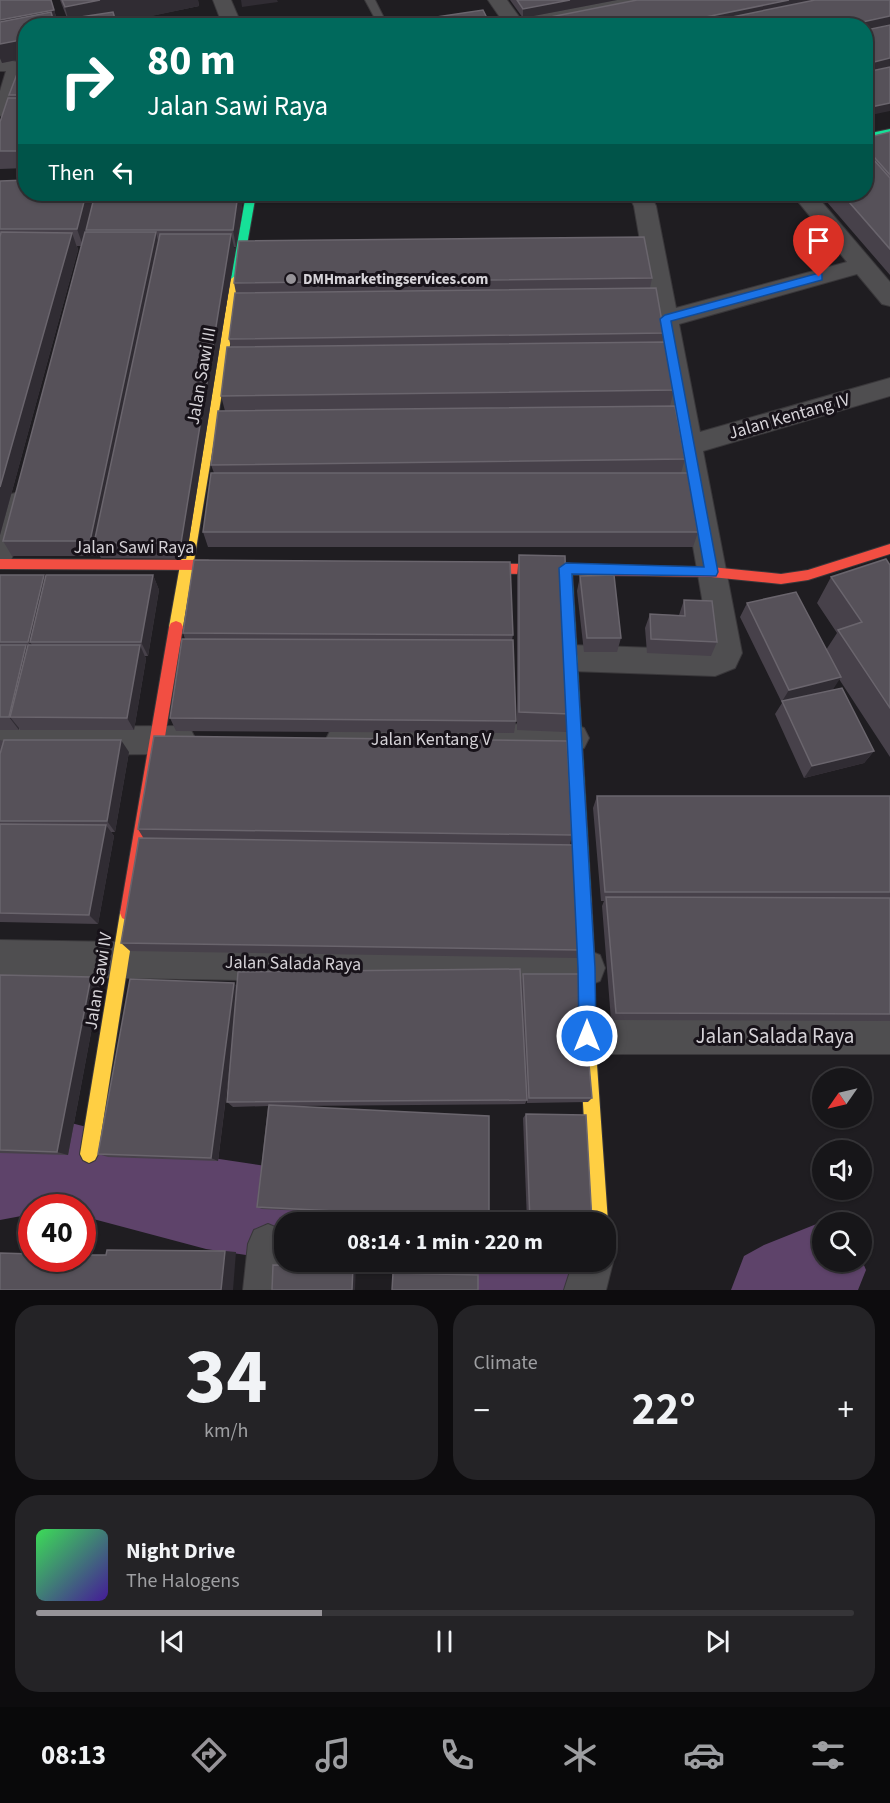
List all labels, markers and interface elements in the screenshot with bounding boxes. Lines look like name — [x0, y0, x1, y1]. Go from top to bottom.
text: 80 m — [147, 31, 236, 91]
icon: right — [48, 42, 126, 120]
text: Jalan Sawi Raya — [147, 87, 328, 126]
icon: left — [107, 156, 140, 189]
text: Then — [48, 157, 95, 189]
pin — [793, 215, 844, 277]
icon: arrive — [802, 224, 835, 257]
place label: DMHmarketingservices.com — [303, 269, 488, 290]
marker: DMHmarketingservices.com — [284, 272, 298, 286]
street label: Jalan Sawi III — [181, 325, 222, 427]
street label: Jalan Kentang IV — [726, 387, 853, 446]
street label: Jalan Sawi Raya — [74, 535, 194, 560]
street label: Jalan Kentang V — [371, 727, 492, 752]
street label: Jalan Sawi IV — [78, 930, 119, 1032]
street label: Jalan Salada Raya — [225, 950, 361, 977]
position arrow — [555, 1004, 619, 1068]
street label: Jalan Salada Raya — [696, 1021, 854, 1051]
north arrow — [812, 1068, 872, 1128]
map controls — [812, 1068, 872, 1272]
button: sound — [812, 1140, 872, 1200]
speed limit sign: 40 — [18, 1194, 96, 1272]
button: search — [812, 1212, 872, 1272]
text: 08:14 · 1 min · 220 m — [347, 1226, 543, 1258]
text: 34 — [185, 1322, 267, 1433]
text: Climate — [474, 1349, 538, 1377]
text: 22° — [632, 1378, 696, 1442]
text: − — [474, 1387, 490, 1434]
text: + — [838, 1387, 854, 1434]
text: km/h — [204, 1417, 248, 1445]
text: Night Drive — [126, 1535, 235, 1567]
text: The Halogens — [126, 1567, 240, 1595]
icon: previous — [156, 1625, 189, 1658]
icon: pause — [428, 1625, 461, 1658]
icon: next — [701, 1625, 734, 1658]
icon: directions — [188, 1734, 230, 1776]
icon: music — [312, 1734, 354, 1776]
icon: phone — [436, 1734, 478, 1776]
icon: climate — [559, 1734, 601, 1776]
icon: car — [683, 1734, 725, 1776]
icon: filters — [807, 1734, 849, 1776]
text: 08:13 — [41, 1736, 106, 1775]

